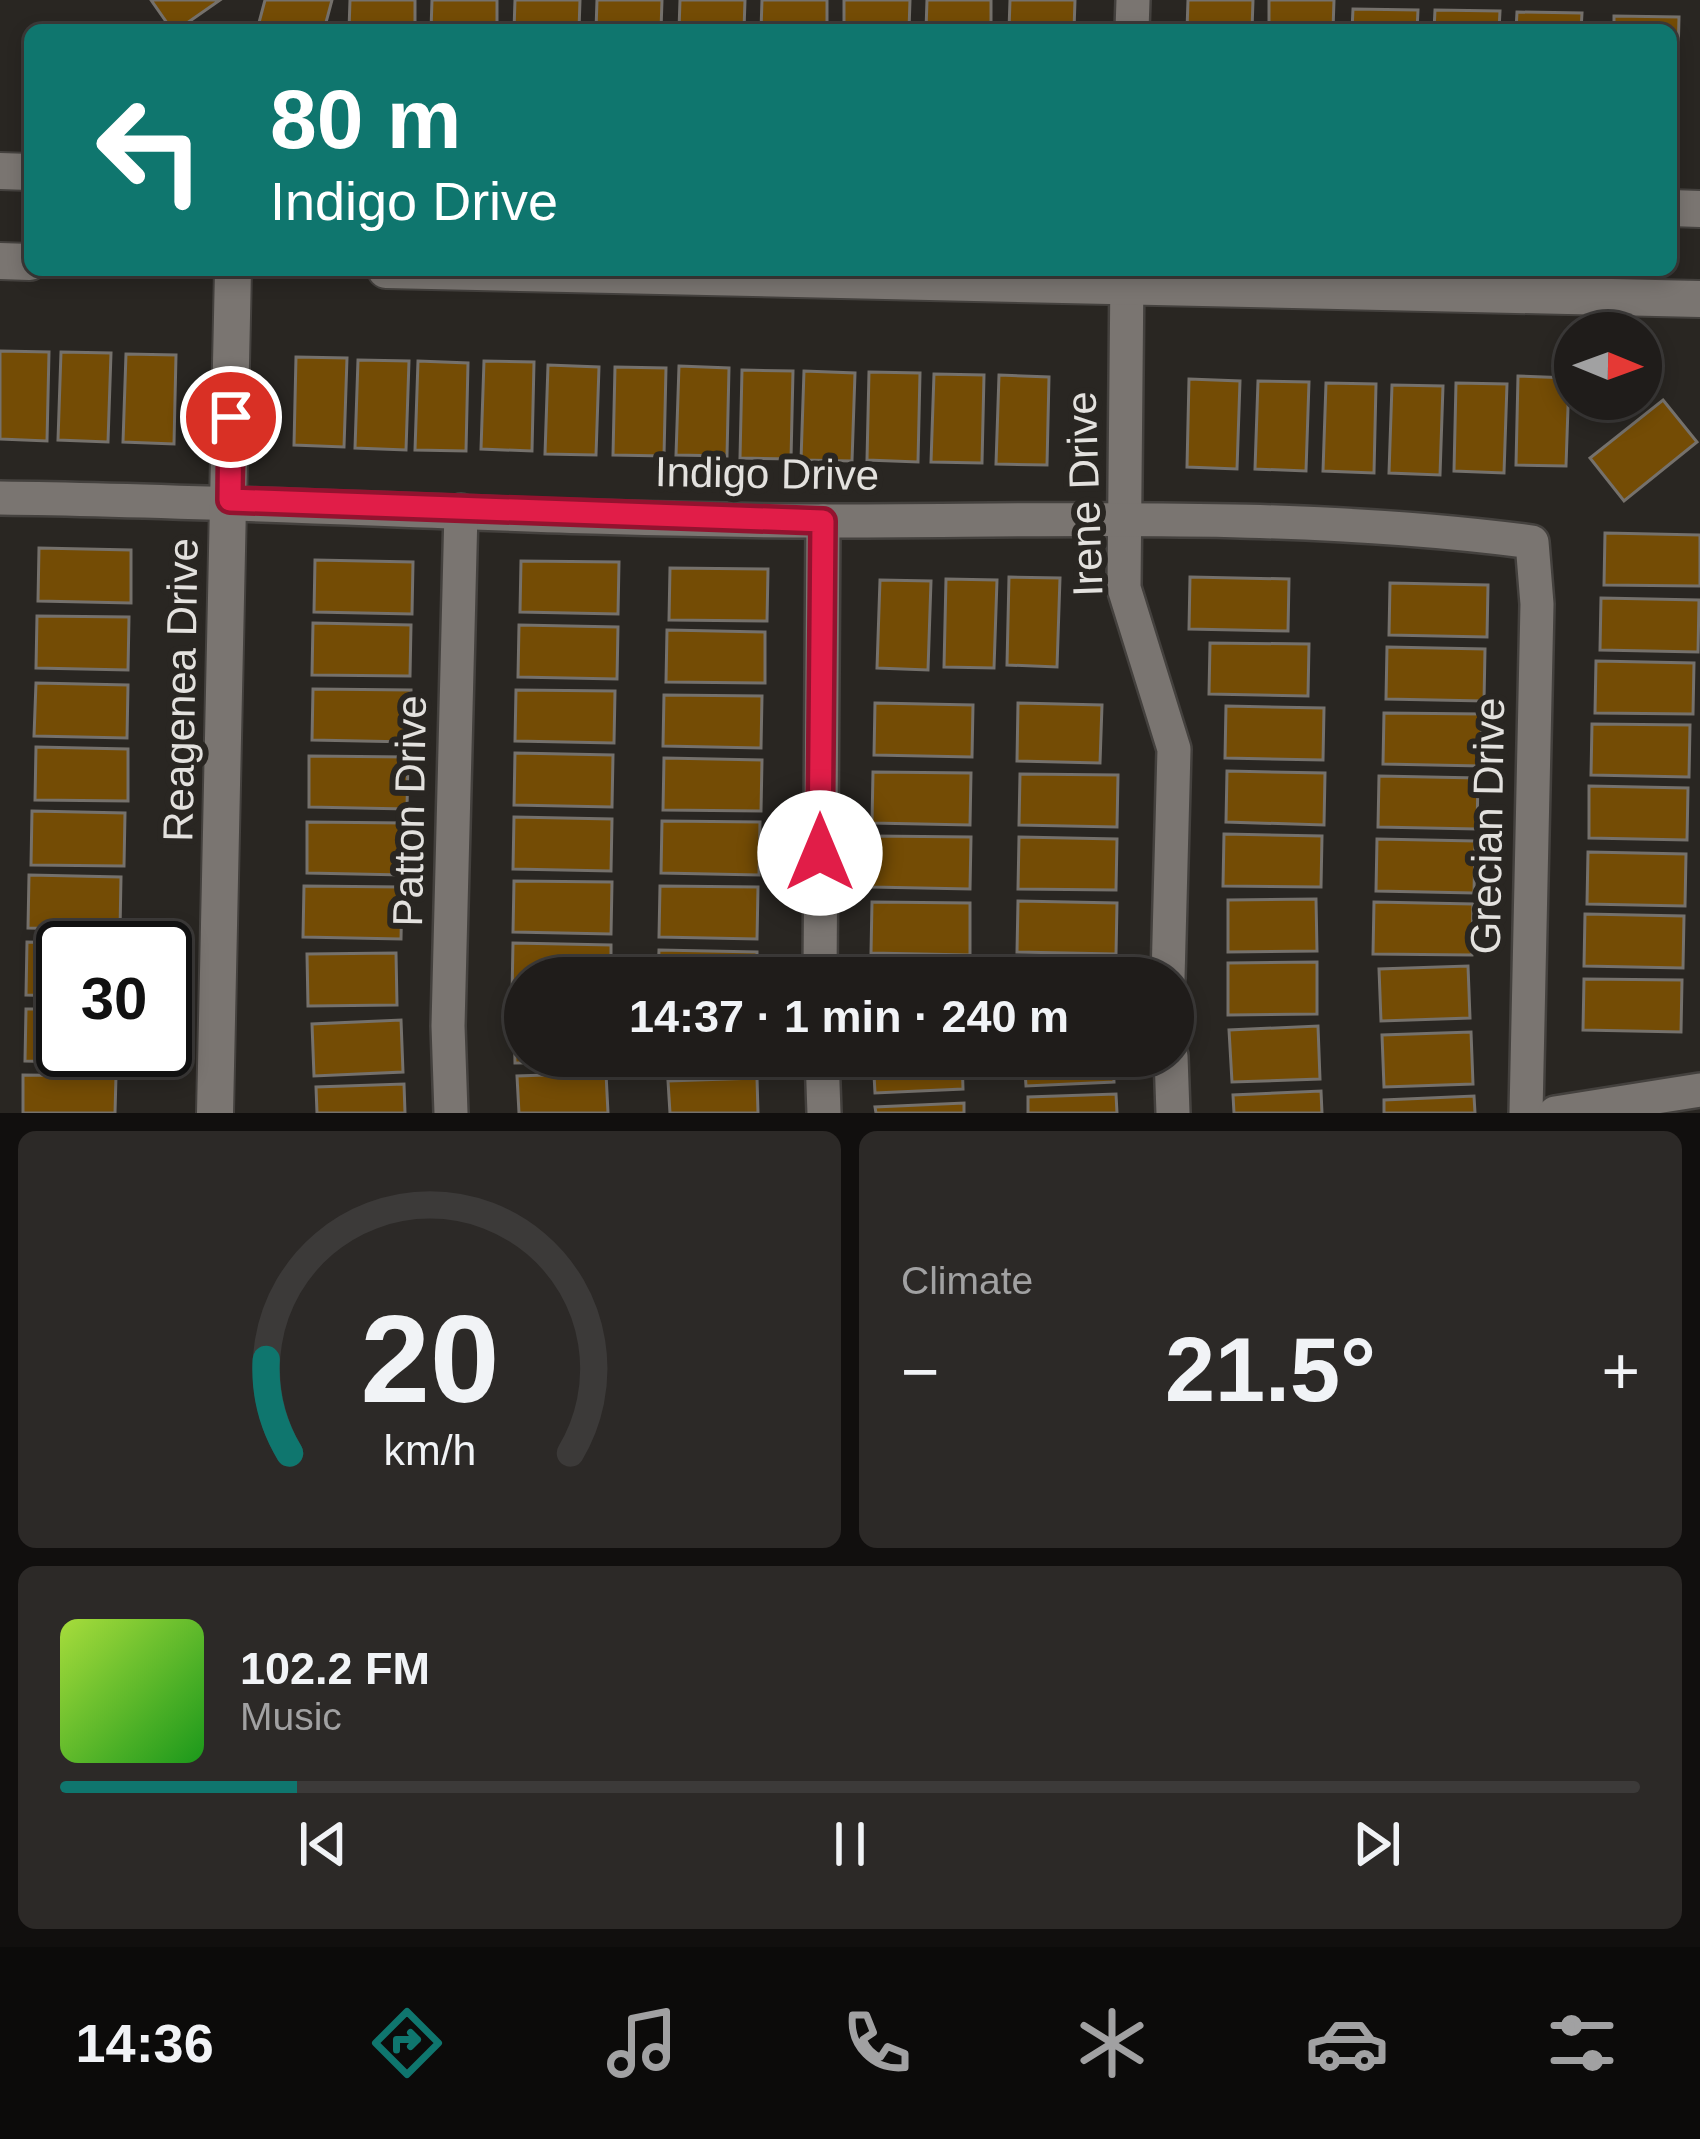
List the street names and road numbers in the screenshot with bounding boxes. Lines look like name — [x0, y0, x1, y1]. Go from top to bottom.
street label: Irene Drive — [1057, 391, 1112, 597]
street label: Indigo Drive — [655, 448, 879, 499]
street label: Reagenea Drive — [154, 538, 207, 842]
street label: Patton Drive — [384, 695, 435, 927]
street label: Grecian Drive — [1462, 697, 1513, 955]

